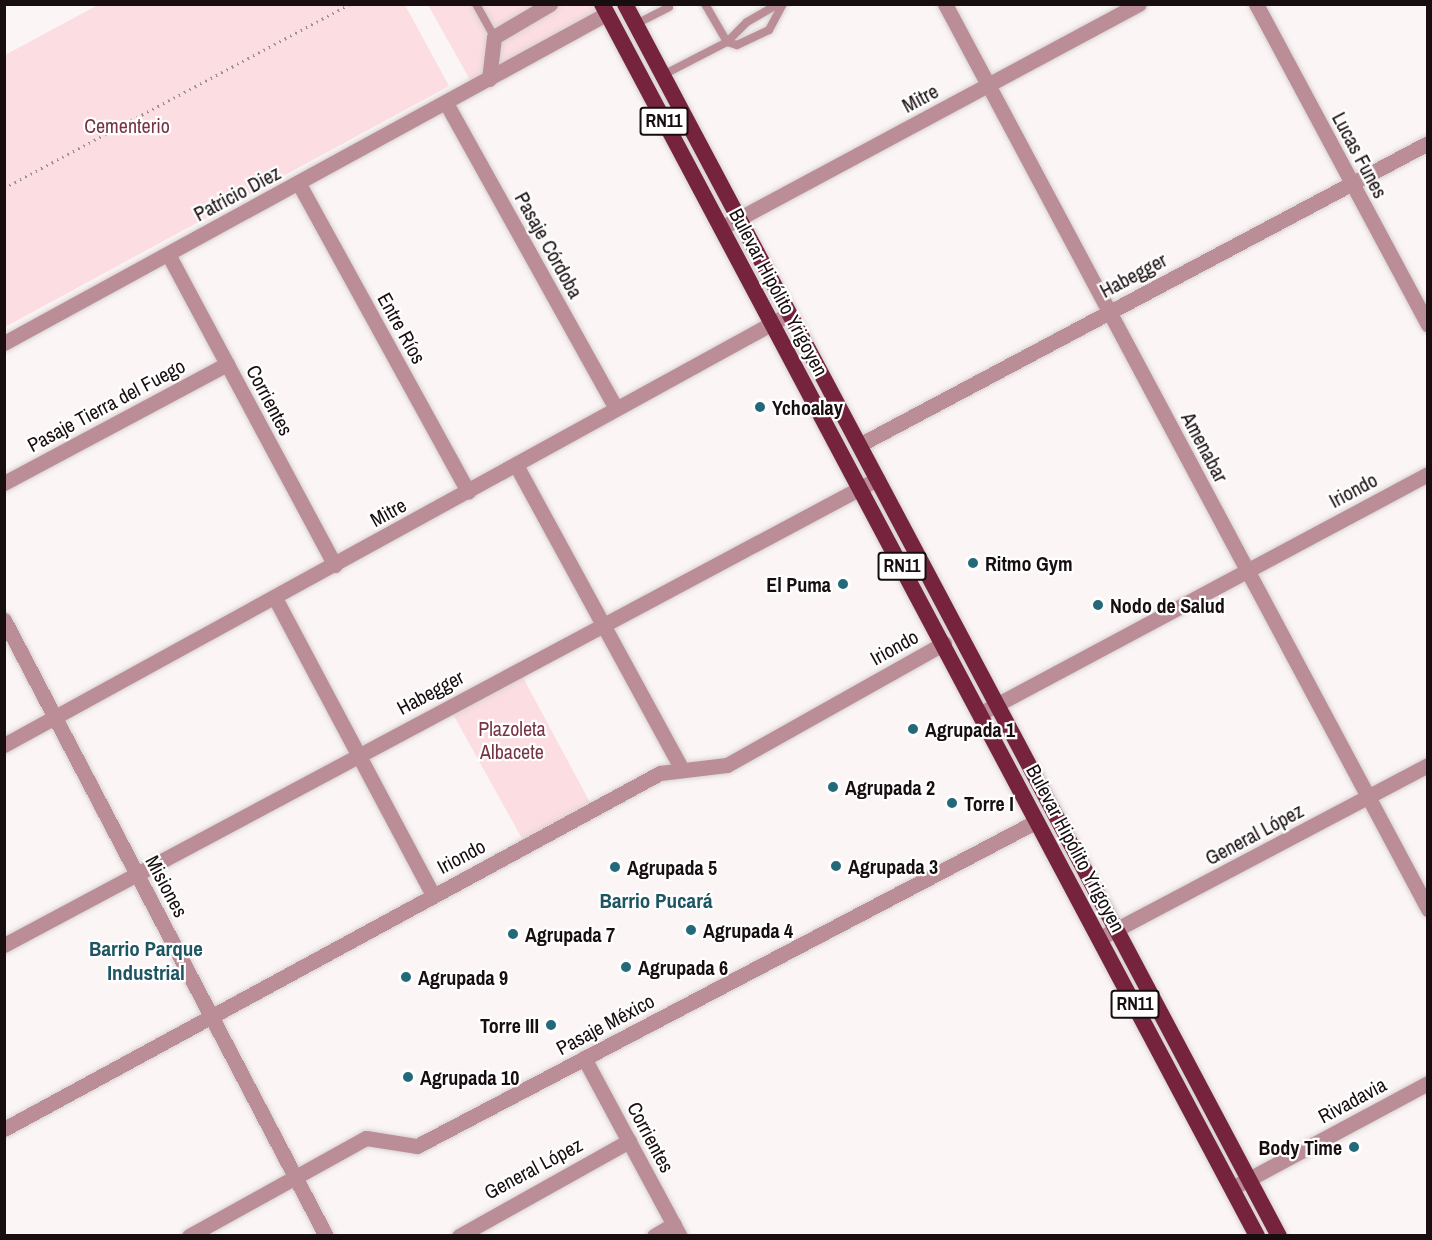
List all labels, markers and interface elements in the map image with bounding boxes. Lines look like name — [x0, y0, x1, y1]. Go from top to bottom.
street label: Mitre — [898, 79, 942, 117]
road number: RN11 — [638, 106, 690, 136]
street label: Lucas Funes — [1327, 108, 1393, 202]
park label: Cementerio — [84, 113, 170, 137]
street label: Patricio Diez — [190, 160, 284, 226]
street label: Pasaje Córdoba — [510, 188, 588, 302]
street label: Bulevar Hipólito Yrigoyen — [725, 204, 833, 380]
street label: Habegger — [1096, 247, 1170, 303]
street label: Entre Ríos — [373, 288, 431, 368]
street label: Pasaje Tierra del Fuego — [23, 353, 189, 457]
street label: Corrientes — [241, 361, 299, 439]
place label: Ychoalay — [772, 395, 843, 419]
marker: Ychoalay — [753, 400, 767, 414]
street label: Amenabar — [1177, 408, 1233, 486]
street label: Iriondo — [1325, 467, 1381, 513]
street label: Mitre — [366, 492, 410, 532]
road number: RN11 — [876, 551, 928, 581]
place label: Ritmo Gym — [985, 551, 1072, 575]
marker: Ritmo Gym — [966, 556, 980, 570]
place label: El Puma — [766, 572, 831, 596]
marker: El Puma — [836, 577, 850, 591]
place label: Nodo de Salud — [1110, 593, 1225, 617]
marker: Nodo de Salud — [1091, 598, 1105, 612]
street label: Iriondo — [866, 624, 922, 670]
street label: Habegger — [393, 664, 467, 720]
park label: Plazoleta Albacete — [478, 717, 546, 764]
place label: Agrupada 1 — [925, 717, 1015, 741]
marker: Agrupada 1 — [906, 722, 920, 736]
street label: Bulevar Hipólito Yrigoyen — [1022, 760, 1130, 936]
place label: Agrupada 2 — [845, 775, 935, 799]
marker: Agrupada 2 — [826, 780, 840, 794]
place label: Torre I — [964, 791, 1014, 815]
marker: Torre I — [945, 796, 959, 810]
street label: General López — [1201, 798, 1307, 870]
street label: Iriondo — [433, 833, 489, 879]
street label: Misiones — [141, 851, 193, 921]
place label: Agrupada 3 — [848, 854, 938, 878]
place label: Agrupada 5 — [627, 855, 717, 879]
marker: Agrupada 3 — [829, 859, 843, 873]
marker: Agrupada 5 — [608, 860, 622, 874]
district label: Barrio Pucará — [600, 888, 712, 914]
place label: Agrupada 4 — [703, 918, 793, 942]
place label: Agrupada 7 — [525, 922, 615, 946]
marker: Agrupada 4 — [684, 923, 698, 937]
marker: Agrupada 7 — [506, 927, 520, 941]
district label: Barrio Parque Industrial — [89, 936, 203, 986]
place label: Agrupada 6 — [638, 955, 728, 979]
marker: Agrupada 6 — [619, 960, 633, 974]
place label: Agrupada 9 — [418, 965, 508, 989]
marker: Agrupada 9 — [399, 970, 413, 984]
street label: Pasaje México — [552, 988, 658, 1060]
road number: RN11 — [1110, 989, 1160, 1019]
place label: Torre III — [480, 1013, 539, 1037]
marker: Torre III — [544, 1018, 558, 1032]
place label: Agrupada 10 — [420, 1065, 519, 1089]
marker: Agrupada 10 — [401, 1070, 415, 1084]
street label: Rivadavia — [1314, 1072, 1390, 1128]
street label: Corrientes — [622, 1098, 680, 1176]
street label: General López — [480, 1132, 586, 1204]
place label: Body Time — [1258, 1135, 1342, 1159]
marker: Body Time — [1347, 1140, 1361, 1154]

